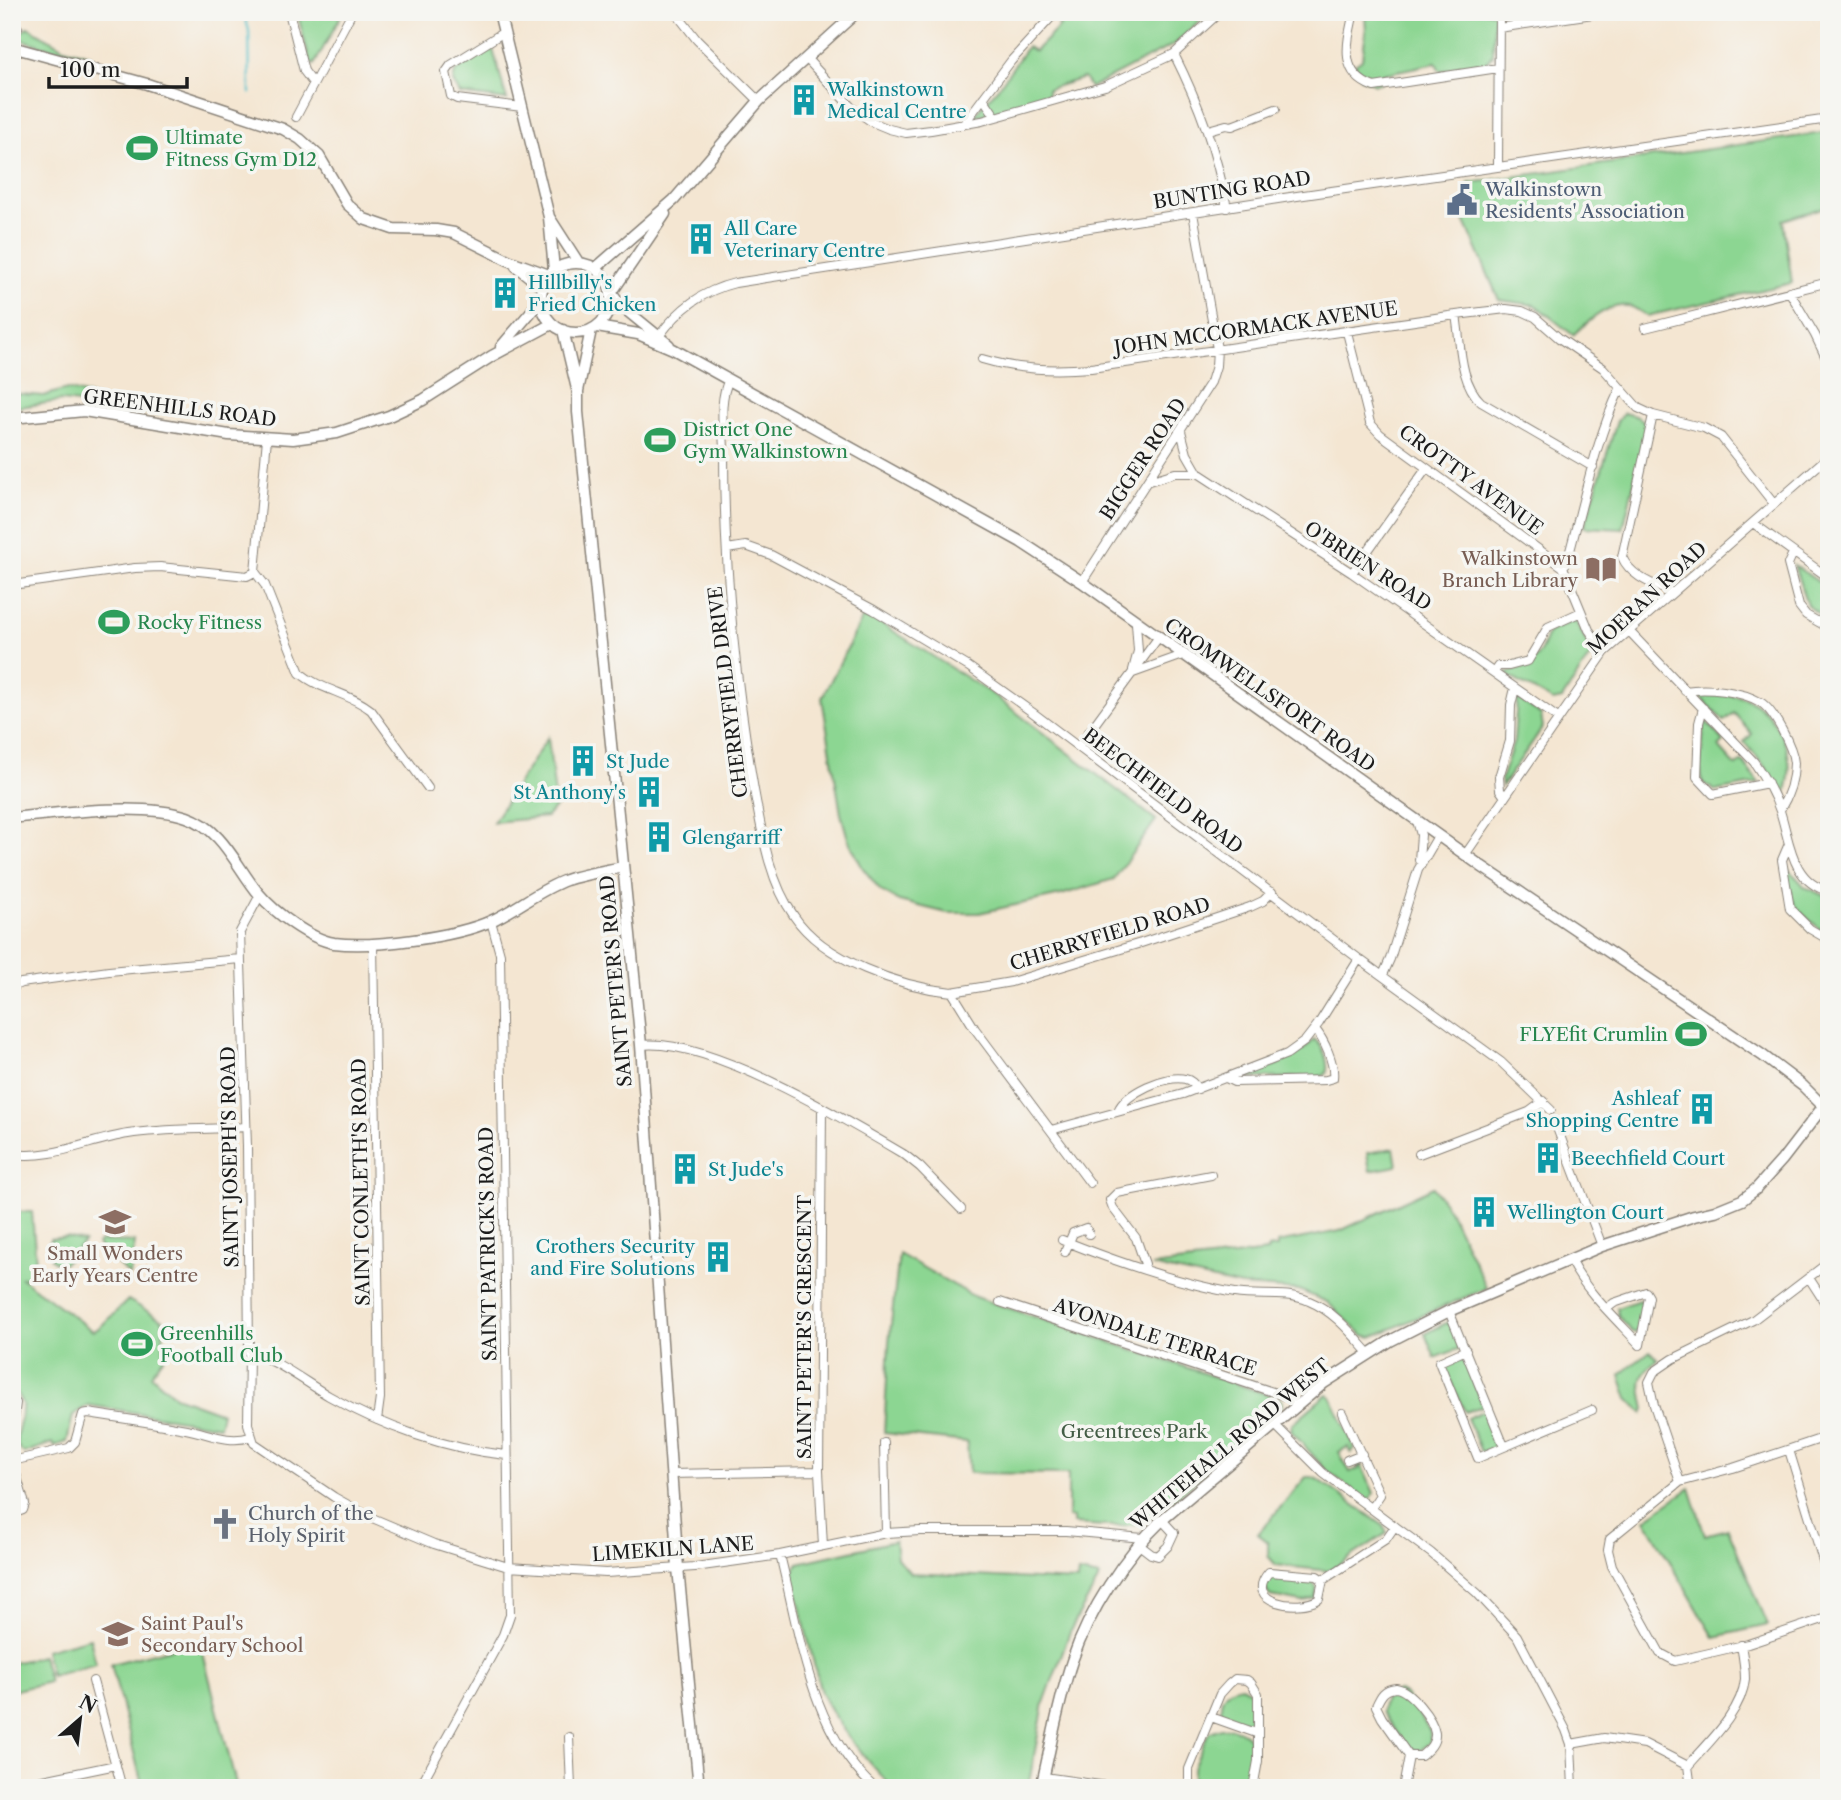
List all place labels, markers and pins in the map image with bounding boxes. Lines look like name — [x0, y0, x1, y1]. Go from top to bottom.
place label: Walkinstown Medical Centre — [826, 78, 967, 123]
building icon: Walkinstown Medical Centre — [787, 83, 821, 117]
place label: Ultimate Fitness Gym D12 — [165, 126, 317, 171]
sports icon: Ultimate Fitness Gym D12 — [125, 131, 159, 165]
place label: Walkinstown Residents' Association — [1484, 178, 1685, 223]
public building icon: Walkinstown Residents' Association — [1445, 183, 1479, 217]
place label: All Care Veterinary Centre — [723, 217, 885, 262]
building icon: All Care Veterinary Centre — [684, 222, 718, 256]
place label: Hillbilly's Fried Chicken — [528, 271, 657, 316]
building icon: Hillbilly's Fried Chicken — [488, 276, 522, 310]
place label: District One Gym Walkinstown — [683, 418, 848, 463]
sports icon: District One Gym Walkinstown — [643, 423, 677, 457]
place label: Walkinstown Branch Library — [1442, 547, 1578, 592]
library icon: Walkinstown Branch Library — [1584, 552, 1618, 586]
sports icon: Rocky Fitness — [97, 605, 131, 639]
place label: Rocky Fitness — [137, 611, 262, 634]
building icon: St Jude — [566, 744, 600, 778]
place label: St Jude — [606, 750, 670, 773]
building icon: St Anthony's — [632, 775, 666, 809]
place label: St Anthony's — [513, 781, 626, 804]
building icon: Glengarriff — [642, 820, 676, 854]
place label: Glengarriff — [682, 826, 782, 849]
sports icon: FLYEfit Crumlin — [1674, 1017, 1708, 1051]
place label: FLYEfit Crumlin — [1519, 1023, 1668, 1046]
place label: Ashleaf Shopping Centre — [1526, 1087, 1681, 1132]
building icon: Ashleaf Shopping Centre — [1685, 1092, 1719, 1126]
building icon: Beechfield Court — [1531, 1141, 1565, 1175]
place label: Beechfield Court — [1571, 1147, 1725, 1170]
building icon: St Jude's — [668, 1152, 702, 1186]
place label: St Jude's — [708, 1158, 784, 1181]
building icon: Wellington Court — [1467, 1195, 1501, 1229]
place label: Wellington Court — [1506, 1201, 1664, 1224]
school or university icon: Small Wonders Early Years Centre — [98, 1205, 132, 1239]
place label: Crothers Security and Fire Solutions — [530, 1235, 695, 1280]
building icon: Crothers Security and Fire Solutions — [701, 1240, 735, 1274]
place label: Small Wonders Early Years Centre — [32, 1242, 198, 1287]
place label: Greenhills Football Club — [160, 1322, 283, 1367]
sports icon: Greenhills Football Club — [120, 1327, 154, 1361]
place label: Church of the Holy Spirit — [248, 1502, 374, 1547]
church icon: Church of the Holy Spirit — [208, 1507, 242, 1541]
place label: Saint Paul's Secondary School — [141, 1612, 304, 1657]
school or university icon: Saint Paul's Secondary School — [101, 1617, 135, 1651]

